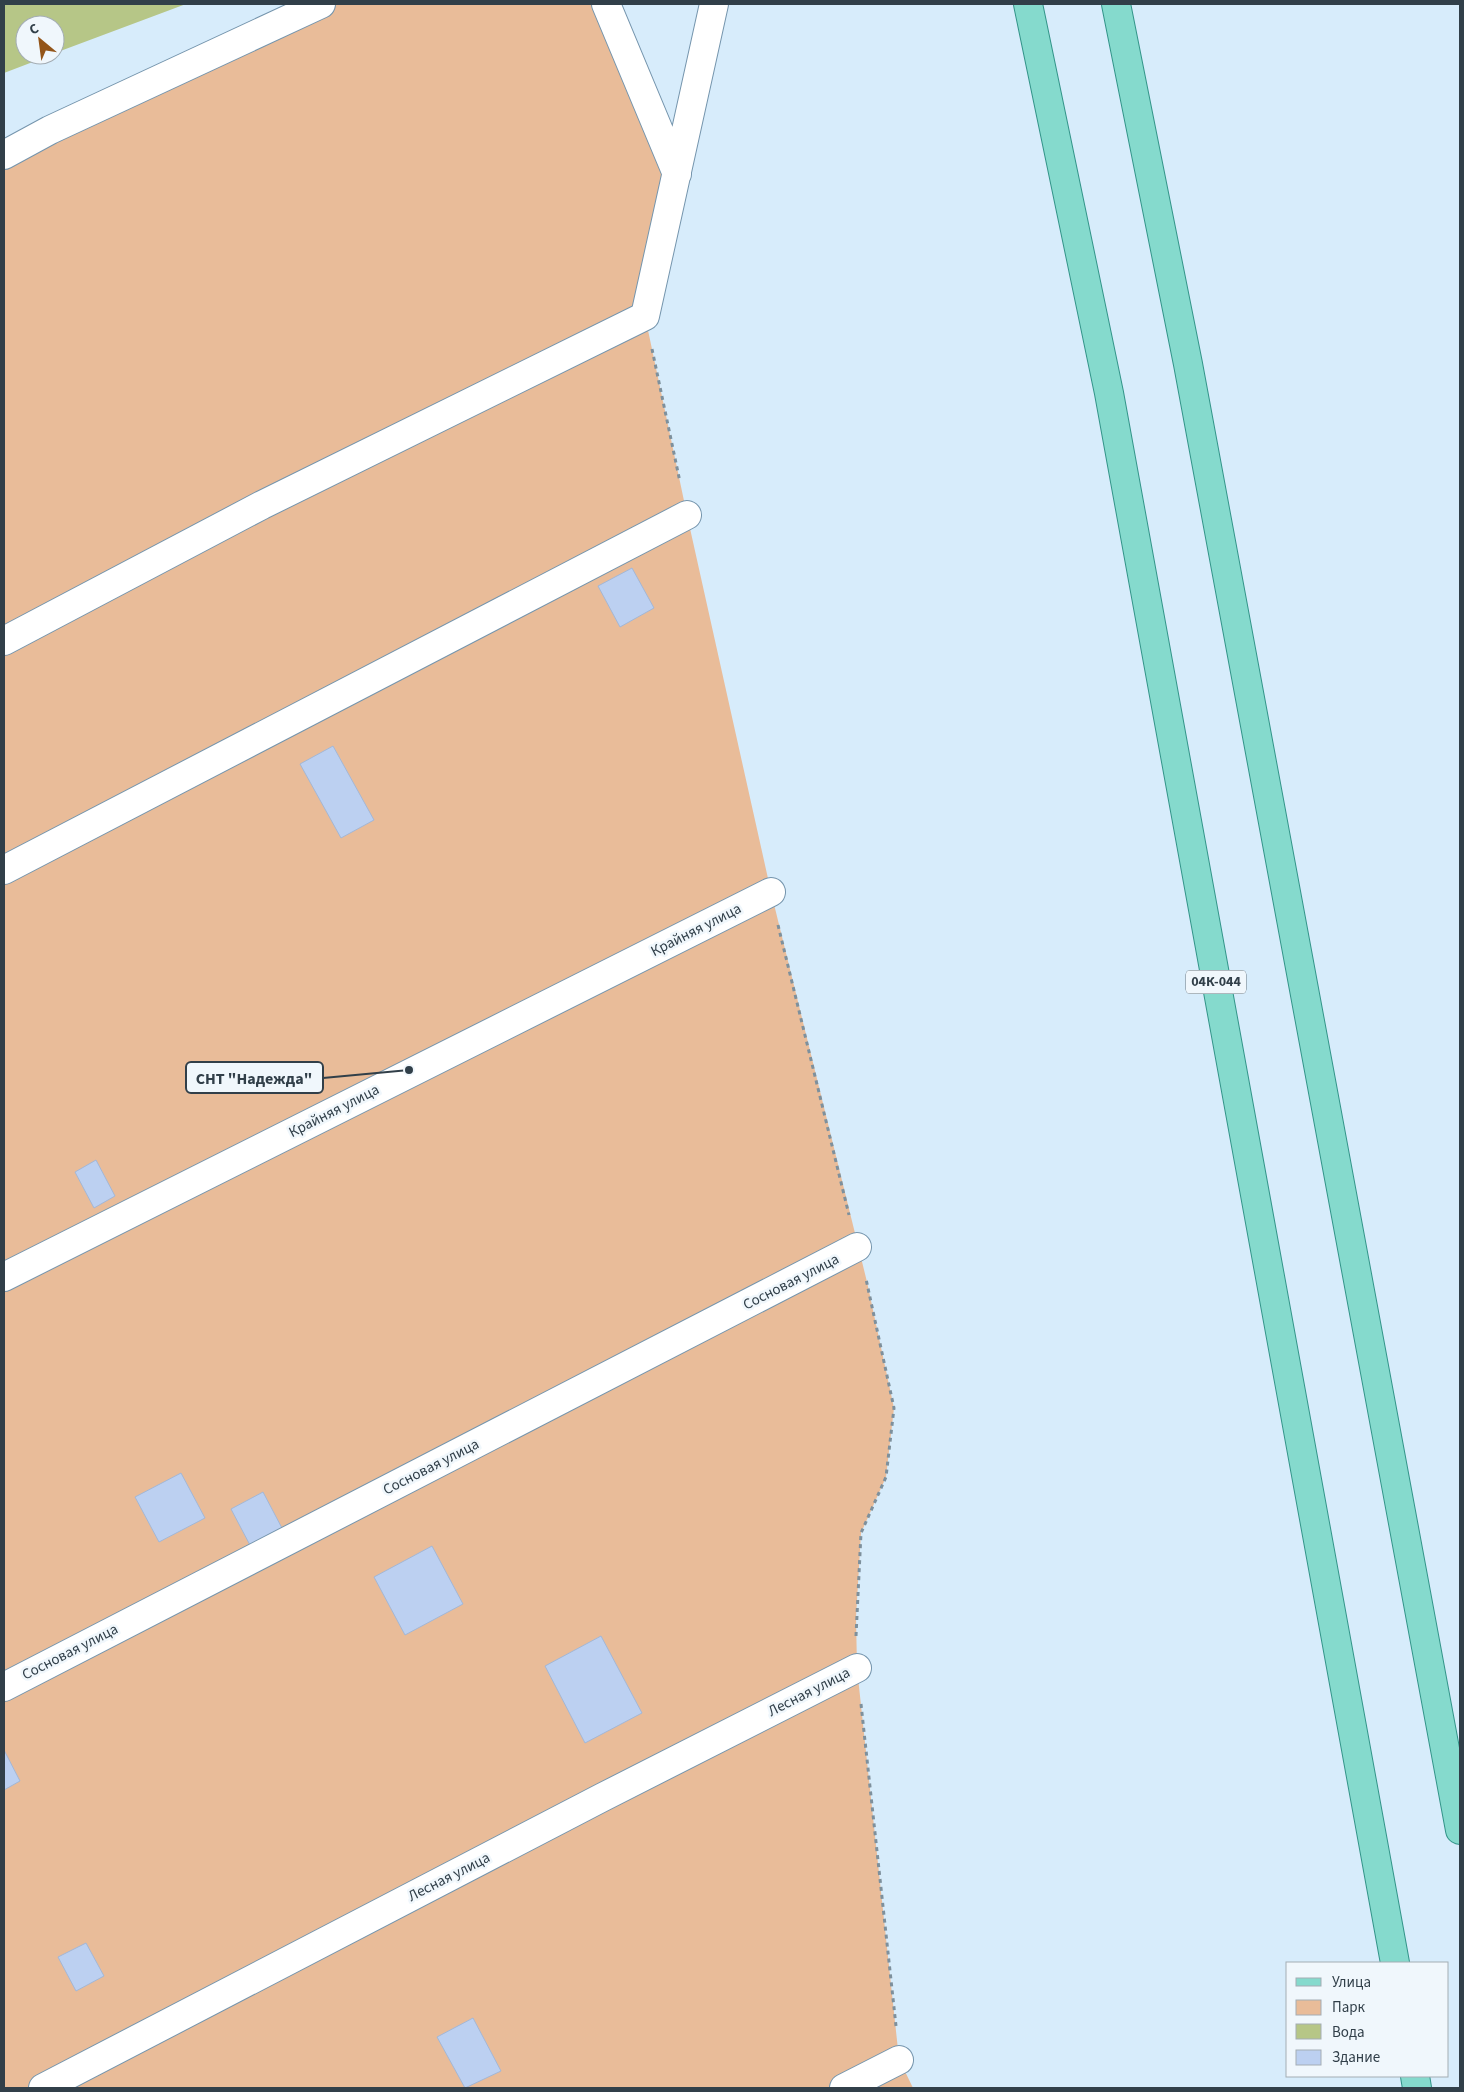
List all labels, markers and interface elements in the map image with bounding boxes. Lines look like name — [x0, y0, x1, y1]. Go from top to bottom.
north arrow — [15, 15, 65, 65]
text: С — [26, 19, 43, 40]
street label: Крайняя улица — [647, 898, 745, 962]
road number: 04К-044 — [1186, 970, 1246, 994]
callout: СНТ "Надежда" — [186, 1062, 323, 1093]
text: СНТ "Надежда" — [196, 1068, 312, 1090]
street label: Крайняя улица — [285, 1079, 383, 1143]
street label: Сосновая улица — [739, 1249, 843, 1315]
street label: Сосновая улица — [379, 1434, 483, 1500]
street label: Сосновая улица — [18, 1619, 122, 1685]
street label: Лесная улица — [764, 1662, 854, 1722]
street label: Лесная улица — [404, 1847, 494, 1907]
legend — [1286, 1962, 1449, 2077]
text: Улица — [1332, 1972, 1371, 1993]
text: Парк — [1332, 1997, 1366, 2018]
text: Вода — [1332, 2022, 1365, 2043]
text: Здание — [1332, 2047, 1380, 2068]

